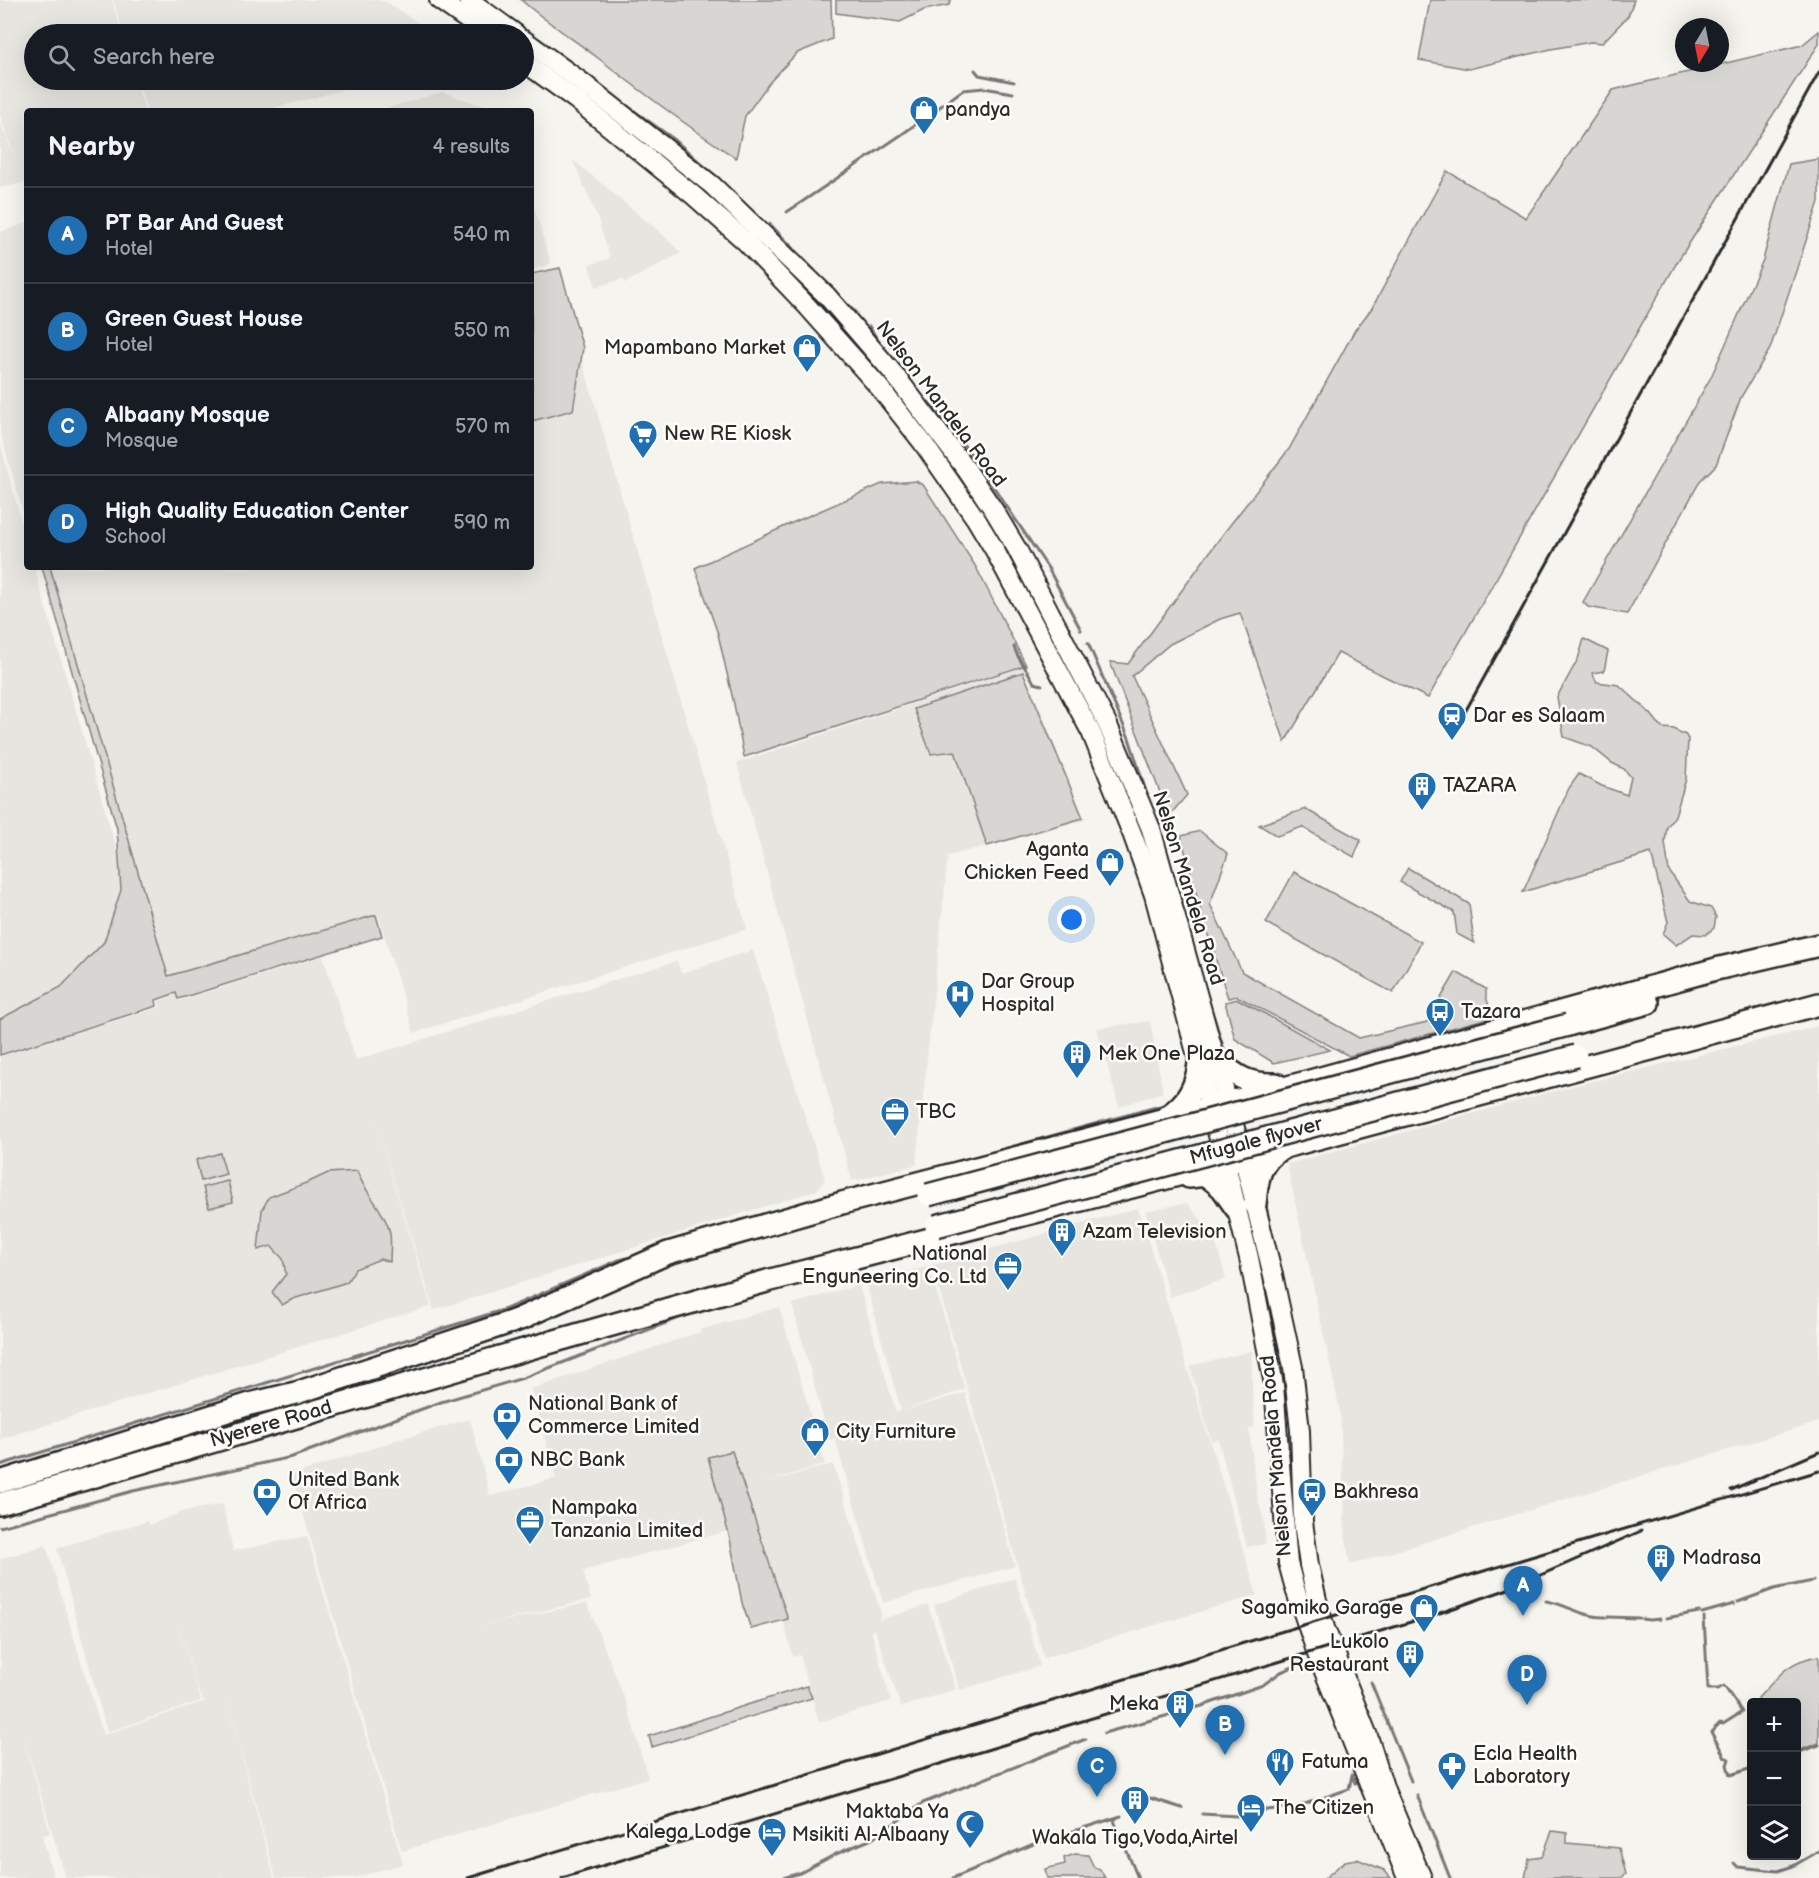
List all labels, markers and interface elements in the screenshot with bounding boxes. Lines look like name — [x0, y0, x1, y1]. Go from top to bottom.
north arrow — [1675, 18, 1729, 72]
search box — [24, 24, 534, 90]
icon: search — [45, 41, 78, 74]
text: Search here — [93, 44, 215, 71]
shop icon: pandya — [908, 94, 940, 136]
place label: pandya — [945, 98, 1010, 122]
text: Nearby — [48, 132, 135, 163]
text: 4 results — [432, 135, 510, 159]
text: PT Bar And Guest — [105, 210, 284, 237]
text: A — [61, 223, 74, 247]
text: 540 m — [453, 223, 510, 247]
text: Hotel — [105, 237, 153, 261]
text: Green Guest House — [105, 306, 303, 333]
street label: Nelson Mandela Road — [871, 316, 1011, 492]
text: B — [60, 319, 75, 343]
text: 550 m — [453, 319, 510, 343]
shop icon: Mapambano Market — [791, 332, 823, 374]
text: Hotel — [105, 333, 153, 357]
place label: Mapambano Market — [604, 336, 786, 360]
text: Albaany Mosque — [105, 402, 270, 429]
text: C — [60, 415, 75, 439]
text: 570 m — [455, 415, 510, 439]
supermarket icon: New RE Kiosk — [627, 418, 659, 460]
place label: New RE Kiosk — [664, 422, 791, 446]
text: Mosque — [105, 429, 178, 453]
text: High Quality Education Center — [105, 498, 409, 525]
text: D — [61, 511, 74, 535]
text: 590 m — [453, 511, 510, 535]
text: School — [105, 525, 166, 549]
station icon: Dar es Salaam — [1436, 700, 1468, 742]
place label: Dar es Salaam — [1473, 704, 1605, 728]
building icon: TAZARA — [1406, 770, 1438, 812]
place label: TAZARA — [1443, 774, 1517, 798]
street label: Nelson Mandela Road — [1147, 788, 1229, 988]
place label: Aganta Chicken Feed — [964, 838, 1089, 885]
shop icon: Aganta Chicken Feed — [1094, 846, 1126, 888]
your location — [1057, 905, 1086, 934]
place label: Dar Group Hospital — [981, 970, 1075, 1017]
hospital icon: Dar Group Hospital — [944, 978, 976, 1020]
bus stop icon: Tazara — [1424, 996, 1456, 1038]
place label: Tazara — [1461, 1000, 1521, 1024]
building icon: Mek One Plaza — [1061, 1038, 1093, 1080]
place label: Mek One Plaza — [1098, 1042, 1235, 1066]
office icon: TBC — [879, 1096, 911, 1138]
place label: TBC — [916, 1100, 956, 1124]
street label: Mfugale flyover — [1187, 1112, 1326, 1170]
building icon: Azam Television — [1046, 1216, 1078, 1258]
place label: Azam Television — [1083, 1220, 1227, 1244]
place label: National Enguneering Co. Ltd — [802, 1242, 987, 1289]
office icon: National Enguneering Co. Ltd — [992, 1250, 1024, 1292]
street label: Nelson Mandela Road — [1255, 1354, 1297, 1558]
place label: National Bank of Commerce Limited — [528, 1392, 700, 1439]
street label: Nyerere Road — [207, 1395, 335, 1453]
bank icon: National Bank of Commerce Limited — [491, 1400, 523, 1442]
shop icon: City Furniture — [799, 1416, 831, 1458]
place label: City Furniture — [836, 1420, 956, 1444]
bank icon: NBC Bank — [493, 1444, 525, 1486]
place label: NBC Bank — [530, 1448, 625, 1472]
place label: United Bank Of Africa — [288, 1468, 399, 1515]
bank icon: United Bank Of Africa — [251, 1476, 283, 1518]
bus stop icon: Bakhresa — [1296, 1476, 1328, 1518]
place label: Bakhresa — [1333, 1480, 1419, 1504]
place label: Nampaka Tanzania Limited — [551, 1496, 703, 1543]
office icon: Nampaka Tanzania Limited — [514, 1504, 546, 1546]
building icon: Madrasa — [1645, 1542, 1677, 1584]
place label: Madrasa — [1682, 1546, 1761, 1570]
pin: A — [1504, 1566, 1543, 1616]
shop icon: Sagamiko Garage — [1408, 1592, 1440, 1634]
place label: Sagamiko Garage — [1241, 1596, 1403, 1620]
place label: Lukolo Restaurant — [1289, 1630, 1389, 1677]
building icon: Lukolo Restaurant — [1394, 1638, 1426, 1680]
pin: D — [1508, 1656, 1546, 1705]
building icon: Meka — [1164, 1688, 1196, 1730]
place label: Meka — [1109, 1692, 1159, 1716]
map controls — [1747, 1698, 1801, 1860]
button: + — [1747, 1698, 1801, 1752]
pin: B — [1206, 1706, 1244, 1755]
place label: Ecla Health Laboratory — [1473, 1742, 1577, 1789]
restaurant icon: Fatuma — [1264, 1746, 1296, 1788]
pin: C — [1078, 1748, 1116, 1797]
place label: Fatuma — [1301, 1750, 1369, 1774]
pharmacy icon: Ecla Health Laboratory — [1436, 1750, 1468, 1792]
button: − — [1747, 1752, 1801, 1806]
building icon: Wakala Tigo,Voda,Airtel — [1119, 1784, 1151, 1826]
hotel icon: The Citizen — [1235, 1792, 1267, 1834]
place label: The Citizen — [1272, 1796, 1374, 1820]
place label: Maktaba Ya Msikiti Al-Albaany — [792, 1800, 949, 1847]
button: layers — [1747, 1806, 1801, 1860]
mosque icon: Maktaba Ya Msikiti Al-Albaany — [954, 1808, 986, 1850]
hotel icon: Kalega Lodge — [756, 1816, 788, 1858]
place label: Kalega Lodge — [625, 1820, 751, 1844]
place label: Wakala Tigo,Voda,Airtel — [1032, 1826, 1238, 1850]

